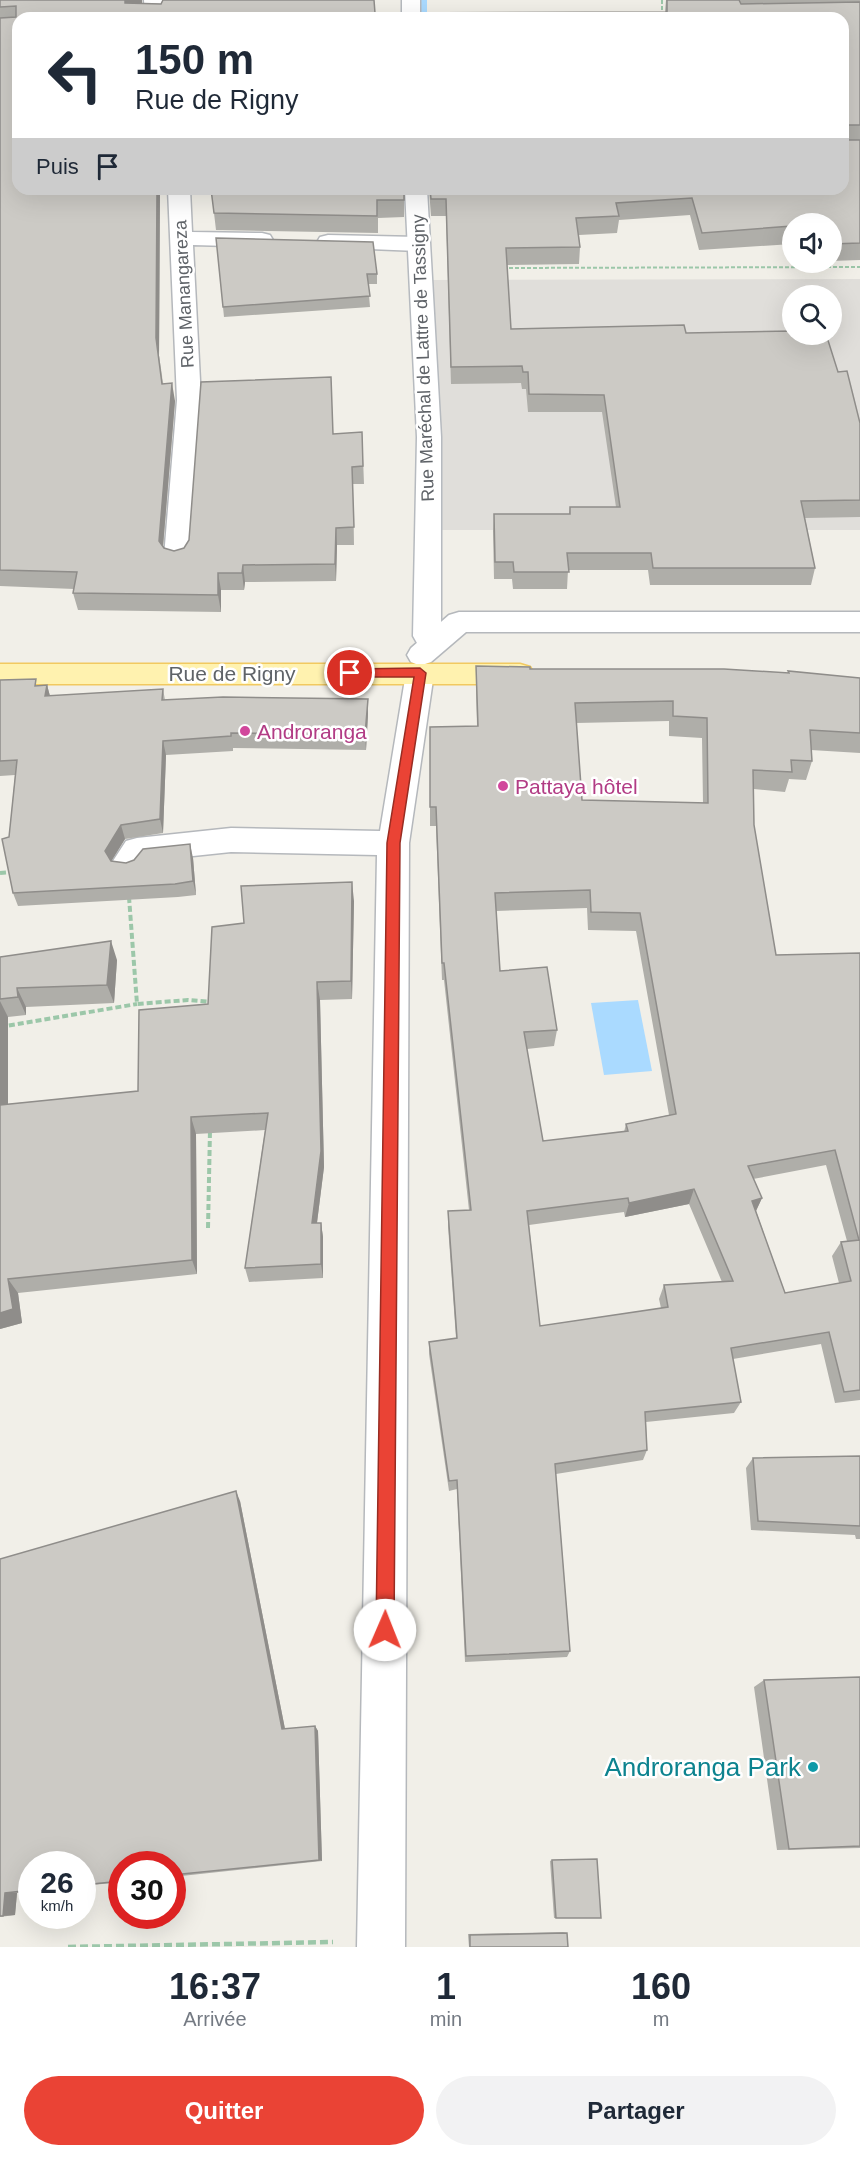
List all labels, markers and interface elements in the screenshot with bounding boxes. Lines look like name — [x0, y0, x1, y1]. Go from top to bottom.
icon: left — [36, 36, 114, 114]
text: 150 m — [135, 36, 254, 83]
text: Rue de Rigny — [135, 85, 299, 115]
icon: arrive — [91, 150, 124, 183]
text: Puis — [36, 154, 79, 179]
map controls — [782, 213, 842, 345]
button: sound — [782, 213, 842, 273]
street label: Rue Maréchal de Lattre de Tassigny — [408, 214, 438, 502]
street label: Rue Manangareza — [170, 219, 198, 368]
button: search — [782, 285, 842, 345]
pin — [324, 647, 375, 698]
icon: arrive — [333, 656, 366, 689]
street label: Rue de Rigny — [168, 662, 296, 685]
place label: Androranga — [257, 720, 367, 743]
marker: Androranga — [238, 724, 252, 738]
place label: Pattaya hôtel — [515, 775, 638, 798]
marker: Pattaya hôtel — [496, 779, 510, 793]
position arrow — [353, 1598, 417, 1662]
place label: Androranga Park — [604, 1752, 802, 1782]
marker: Androranga Park — [806, 1760, 820, 1774]
speed limit sign: 30 — [108, 1851, 186, 1929]
text: 26 — [40, 1866, 74, 1899]
text: km/h — [41, 1897, 73, 1914]
text: 16:37 — [169, 1966, 261, 2007]
text: 1 — [436, 1966, 456, 2007]
text: 160 — [631, 1966, 691, 2007]
text: Arrivée — [183, 2008, 247, 2030]
text: min — [430, 2008, 462, 2030]
text: m — [653, 2008, 669, 2030]
button: Quitter — [24, 2076, 424, 2145]
button: Partager — [436, 2076, 836, 2145]

